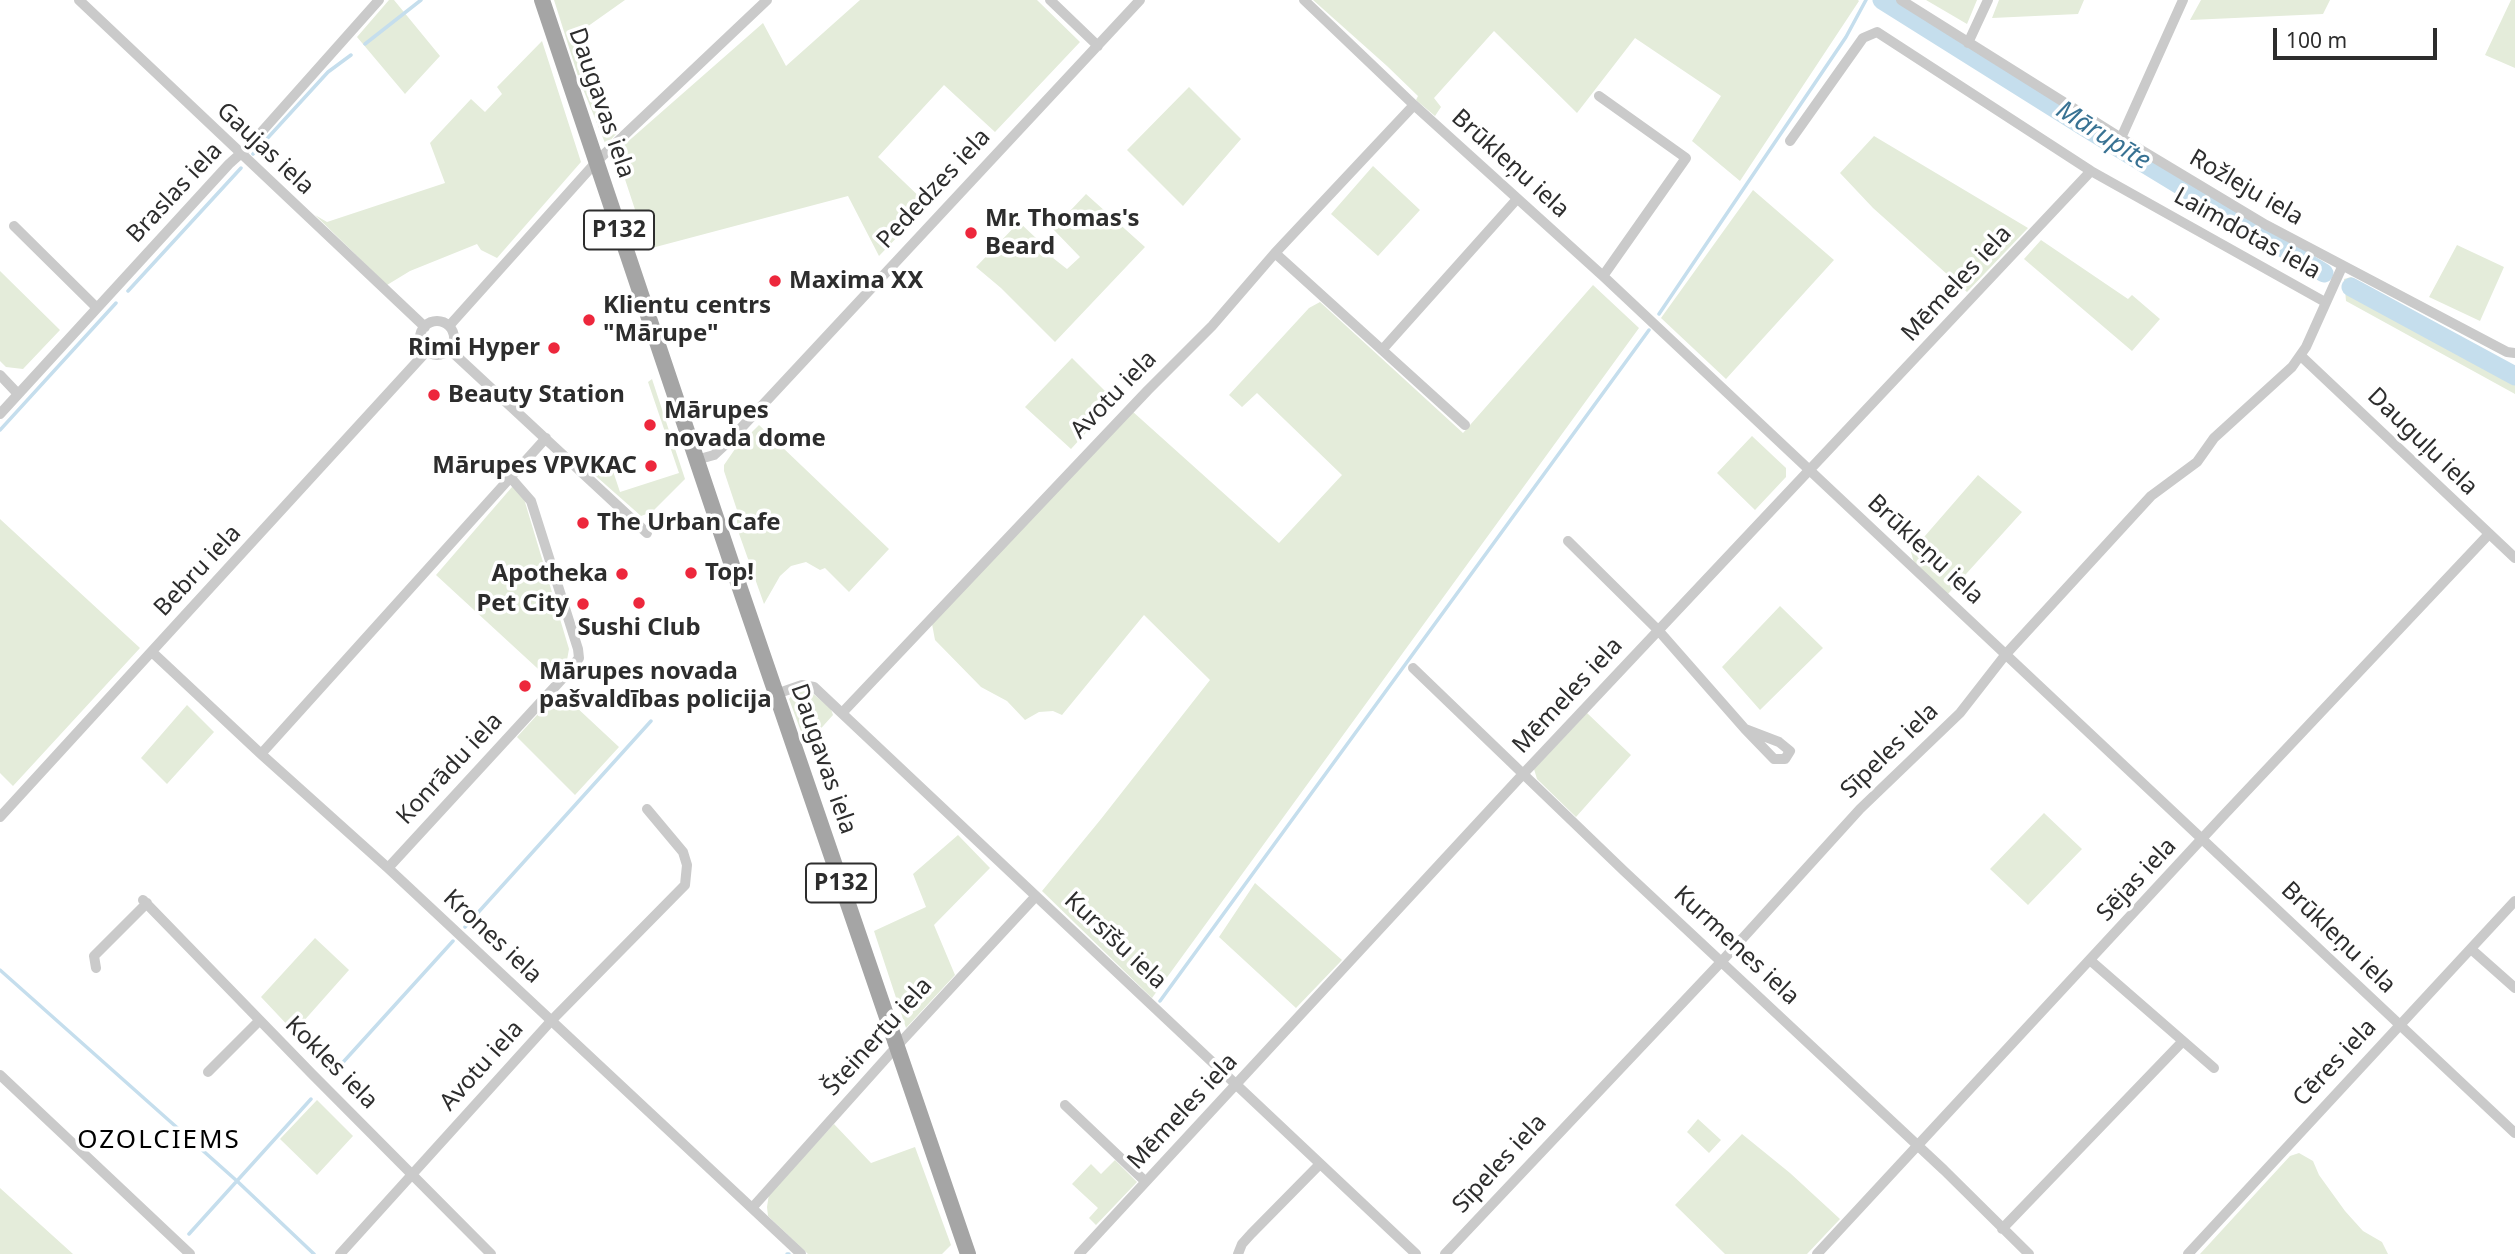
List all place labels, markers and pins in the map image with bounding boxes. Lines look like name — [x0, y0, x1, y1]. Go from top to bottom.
place label: Mr. Thomas's Beard — [985, 205, 1139, 261]
marker: Mr. Thomas's Beard — [963, 225, 979, 241]
place label: Maxima XX — [789, 267, 923, 295]
marker: Maxima XX — [767, 273, 783, 289]
place label: Klientu centrs "Mārupe" — [603, 292, 771, 348]
marker: Klientu centrs "Mārupe" — [581, 312, 597, 328]
place label: Rimi Hyper — [408, 334, 540, 362]
marker: Rimi Hyper — [546, 340, 562, 356]
place label: Beauty Station — [448, 381, 625, 409]
marker: Beauty Station — [426, 387, 442, 403]
place label: Mārupes novada dome — [664, 397, 826, 453]
marker: Mārupes novada dome — [642, 417, 658, 433]
place label: Mārupes VPVKAC — [432, 452, 637, 480]
marker: Mārupes VPVKAC — [643, 458, 659, 474]
place label: The Urban Cafe — [597, 509, 781, 537]
marker: The Urban Cafe — [575, 515, 591, 531]
place label: Top! — [705, 559, 754, 587]
place label: Apotheka — [492, 560, 608, 588]
marker: Top! — [683, 565, 699, 581]
marker: Apotheka — [614, 566, 630, 582]
place label: Pet City — [476, 590, 569, 618]
marker: Sushi Club — [631, 595, 647, 611]
marker: Pet City — [575, 596, 591, 612]
place label: Sushi Club — [577, 614, 701, 642]
place label: Mārupes novada pašvaldības policija — [539, 658, 772, 714]
marker: Mārupes novada pašvaldības policija — [517, 678, 533, 694]

